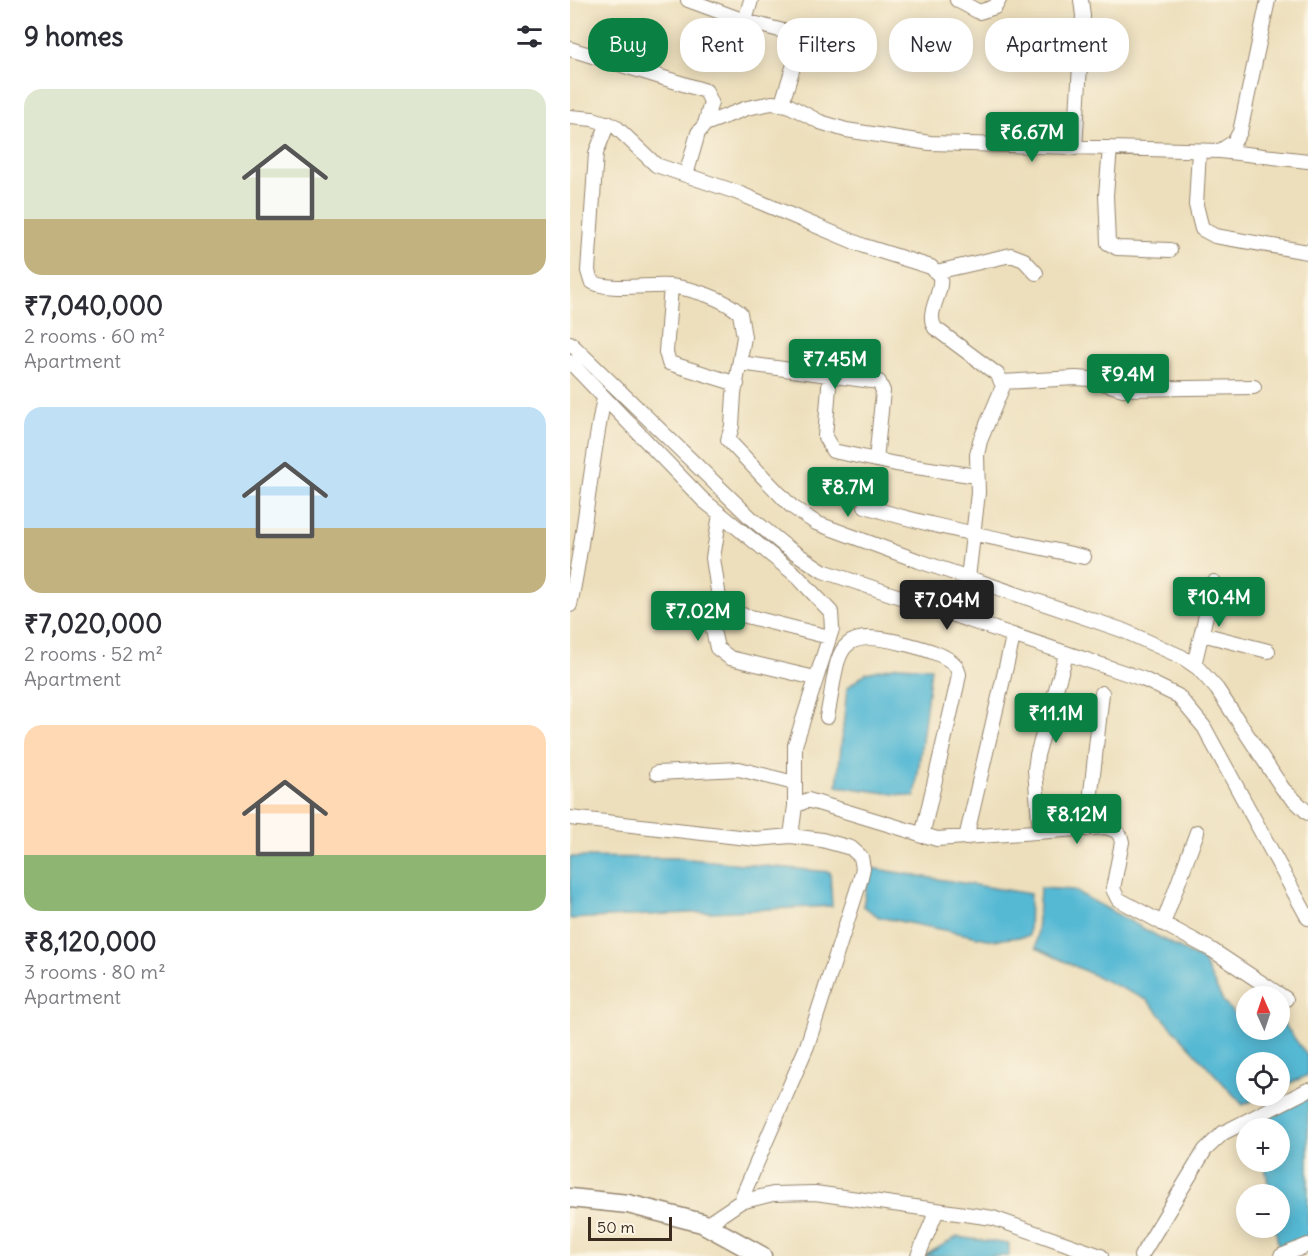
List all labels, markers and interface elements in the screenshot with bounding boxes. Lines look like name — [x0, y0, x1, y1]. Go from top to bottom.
chip: Buy — [588, 18, 668, 72]
chip: Rent — [680, 18, 765, 72]
chip: Filters — [777, 18, 877, 72]
chip: New — [889, 18, 973, 72]
chip: Apartment — [985, 18, 1129, 72]
text: 9 homes — [24, 20, 123, 53]
icon: filters — [513, 20, 546, 53]
pin: ₹6.67M — [983, 112, 1081, 163]
text: ₹6.67M — [1000, 119, 1064, 144]
icon: home — [231, 128, 339, 236]
text: ₹7,040,000 — [24, 289, 163, 322]
text: 2 rooms · 60 m² — [24, 323, 165, 348]
pin: ₹7.45M — [786, 339, 884, 390]
text: ₹7.45M — [803, 346, 867, 371]
text: Apartment — [24, 348, 121, 373]
pin: ₹9.4M — [1086, 354, 1170, 405]
text: ₹9.4M — [1101, 361, 1155, 386]
icon: home — [231, 446, 339, 554]
pin: ₹8.7M — [806, 467, 890, 518]
text: ₹8.7M — [821, 474, 875, 499]
pin: ₹10.4M — [1170, 577, 1268, 628]
pin: ₹7.04M — [898, 580, 996, 631]
text: ₹10.4M — [1187, 584, 1251, 609]
text: ₹7.04M — [914, 587, 980, 612]
pin: ₹7.02M — [649, 591, 747, 642]
text: ₹7.02M — [665, 598, 731, 623]
text: ₹7,020,000 — [24, 607, 162, 640]
text: 2 rooms · 52 m² — [24, 641, 163, 666]
text: Apartment — [24, 666, 121, 691]
pin: ₹11.1M — [1007, 693, 1105, 744]
text: ₹11.1M — [1029, 700, 1083, 725]
icon: home — [231, 764, 339, 872]
pin: ₹8.12M — [1028, 794, 1126, 845]
text: ₹8.12M — [1046, 801, 1108, 826]
text: ₹8,120,000 — [24, 925, 157, 958]
text: 3 rooms · 80 m² — [24, 959, 166, 984]
text: Apartment — [24, 984, 121, 1009]
north arrow — [1236, 986, 1290, 1040]
map controls — [1236, 986, 1290, 1238]
button: locate — [1236, 1052, 1290, 1106]
button: + — [1236, 1118, 1290, 1172]
button: − — [1236, 1184, 1290, 1238]
scale bar — [588, 1214, 672, 1242]
text: 50 m — [597, 1217, 635, 1237]

